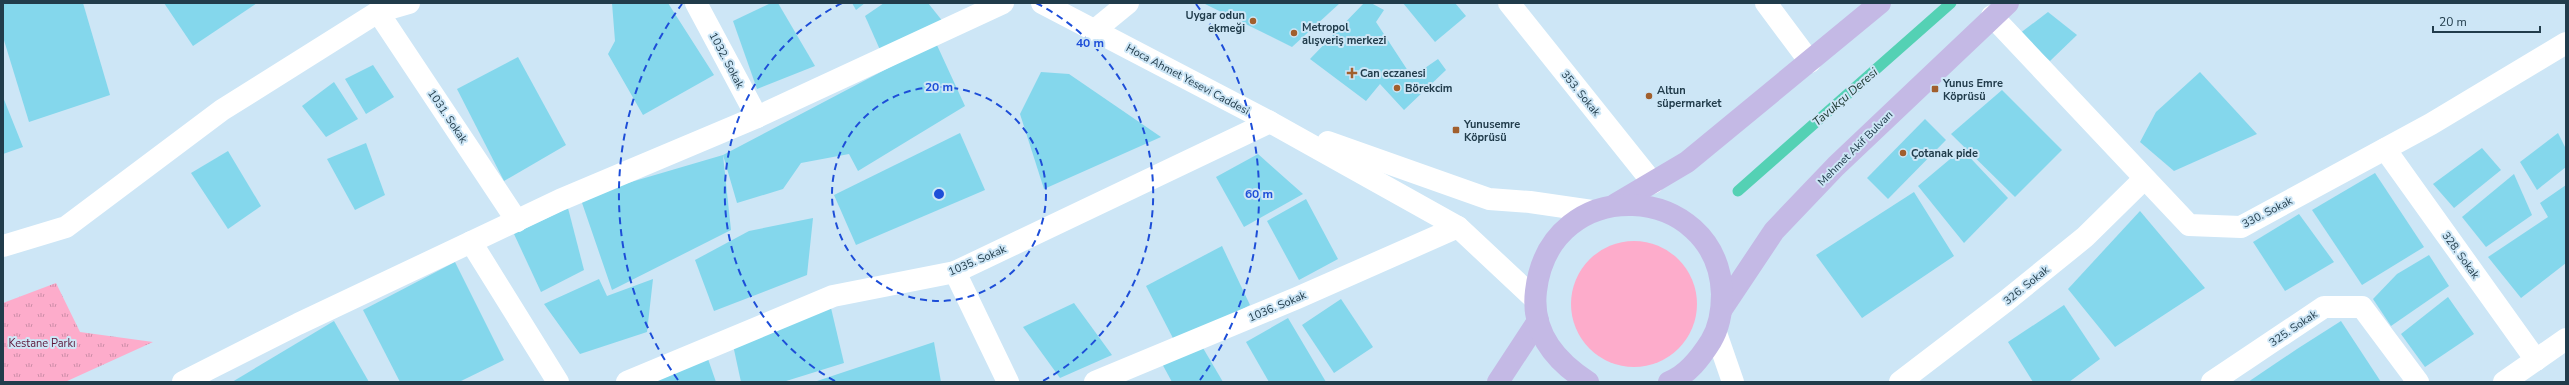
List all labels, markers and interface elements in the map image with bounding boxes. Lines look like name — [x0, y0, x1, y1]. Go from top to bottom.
place label: Uygar odun ekmeği — [1186, 8, 1245, 36]
scale bar — [2433, 8, 2540, 34]
text: 20 m — [2439, 14, 2467, 30]
marker: Uygar odun ekmeği — [1248, 16, 1258, 26]
place label: Metropol alışveriş merkezi — [1302, 20, 1386, 48]
marker: Metropol alışveriş merkezi — [1289, 28, 1299, 38]
street label: 1032. Sokak — [706, 30, 748, 91]
text: 40 m — [1076, 35, 1104, 51]
street label: Hoca Ahmet Yesevi Caddesi — [1123, 41, 1252, 118]
water label: Tavukçu Deresi — [1809, 64, 1881, 130]
place label: Can eczanesi — [1360, 66, 1426, 81]
street label: 353. Sokak — [1558, 67, 1604, 120]
marker: Can eczanesi — [1347, 68, 1357, 78]
place label: Yunus Emre Köprüsü — [1942, 76, 2003, 104]
text: 20 m — [925, 79, 953, 95]
place label: Börekcim — [1405, 81, 1453, 96]
marker: Börekcim — [1392, 83, 1402, 93]
place label: Altun süpermarket — [1657, 83, 1722, 111]
marker: Yunus Emre Köprüsü — [1930, 84, 1940, 94]
street label: 1031. Sokak — [424, 87, 471, 146]
marker: Altun süpermarket — [1644, 91, 1654, 101]
street label: Mehmet Akif Bulvarı — [1814, 107, 1896, 189]
place label: Yunusemre Köprüsü — [1463, 117, 1520, 145]
marker: Yunusemre Köprüsü — [1451, 125, 1461, 135]
place label: Çotanak pide — [1911, 146, 1978, 161]
marker: Çotanak pide — [1898, 148, 1908, 158]
text: 60 m — [1245, 186, 1273, 202]
centre of rings — [932, 187, 946, 201]
street label: 330. Sokak — [2239, 193, 2295, 232]
street label: 328. Sokak — [2438, 229, 2483, 282]
street label: 1035. Sokak — [946, 241, 1009, 279]
street label: 326. Sokak — [2000, 262, 2053, 308]
street label: 1036. Sokak — [1246, 287, 1309, 325]
street label: 325. Sokak — [2266, 307, 2321, 350]
park label: Kestane Parkı — [9, 336, 75, 351]

